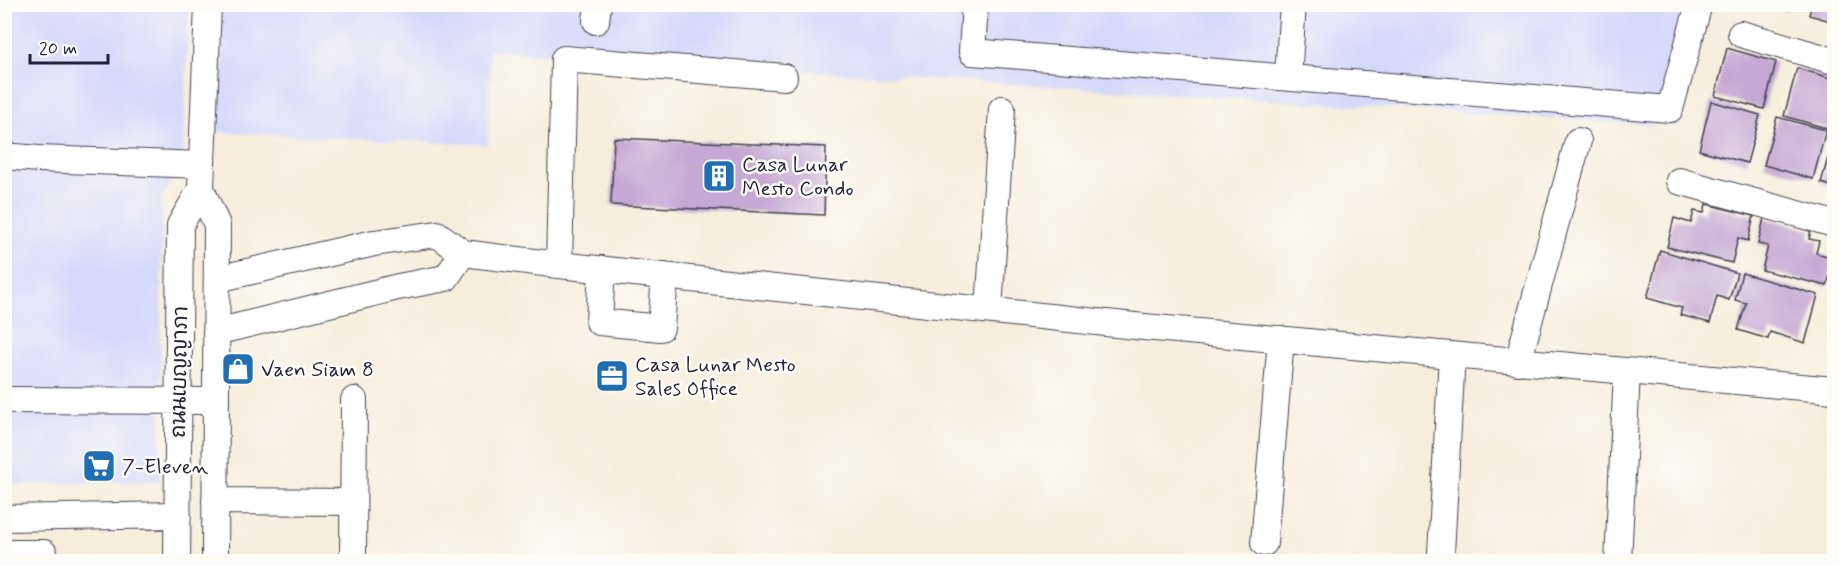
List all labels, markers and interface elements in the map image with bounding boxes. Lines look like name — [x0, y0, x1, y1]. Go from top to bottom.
scale bar — [30, 27, 108, 65]
text: 20 m — [39, 37, 77, 61]
place label: Casa Lunar Mesto Condo — [742, 151, 854, 203]
building icon: Casa Lunar Mesto Condo — [701, 158, 737, 194]
street label: ถนนเบญญาภา — [165, 306, 195, 438]
shop icon: Vaen Siam 8 — [220, 351, 256, 387]
place label: Casa Lunar Mesto Sales Office — [635, 351, 796, 403]
place label: Vaen Siam 8 — [261, 356, 374, 384]
office icon: Casa Lunar Mesto Sales Office — [594, 358, 630, 394]
supermarket icon: 7-Eleven — [81, 448, 117, 484]
place label: 7-Eleven — [122, 453, 209, 481]

